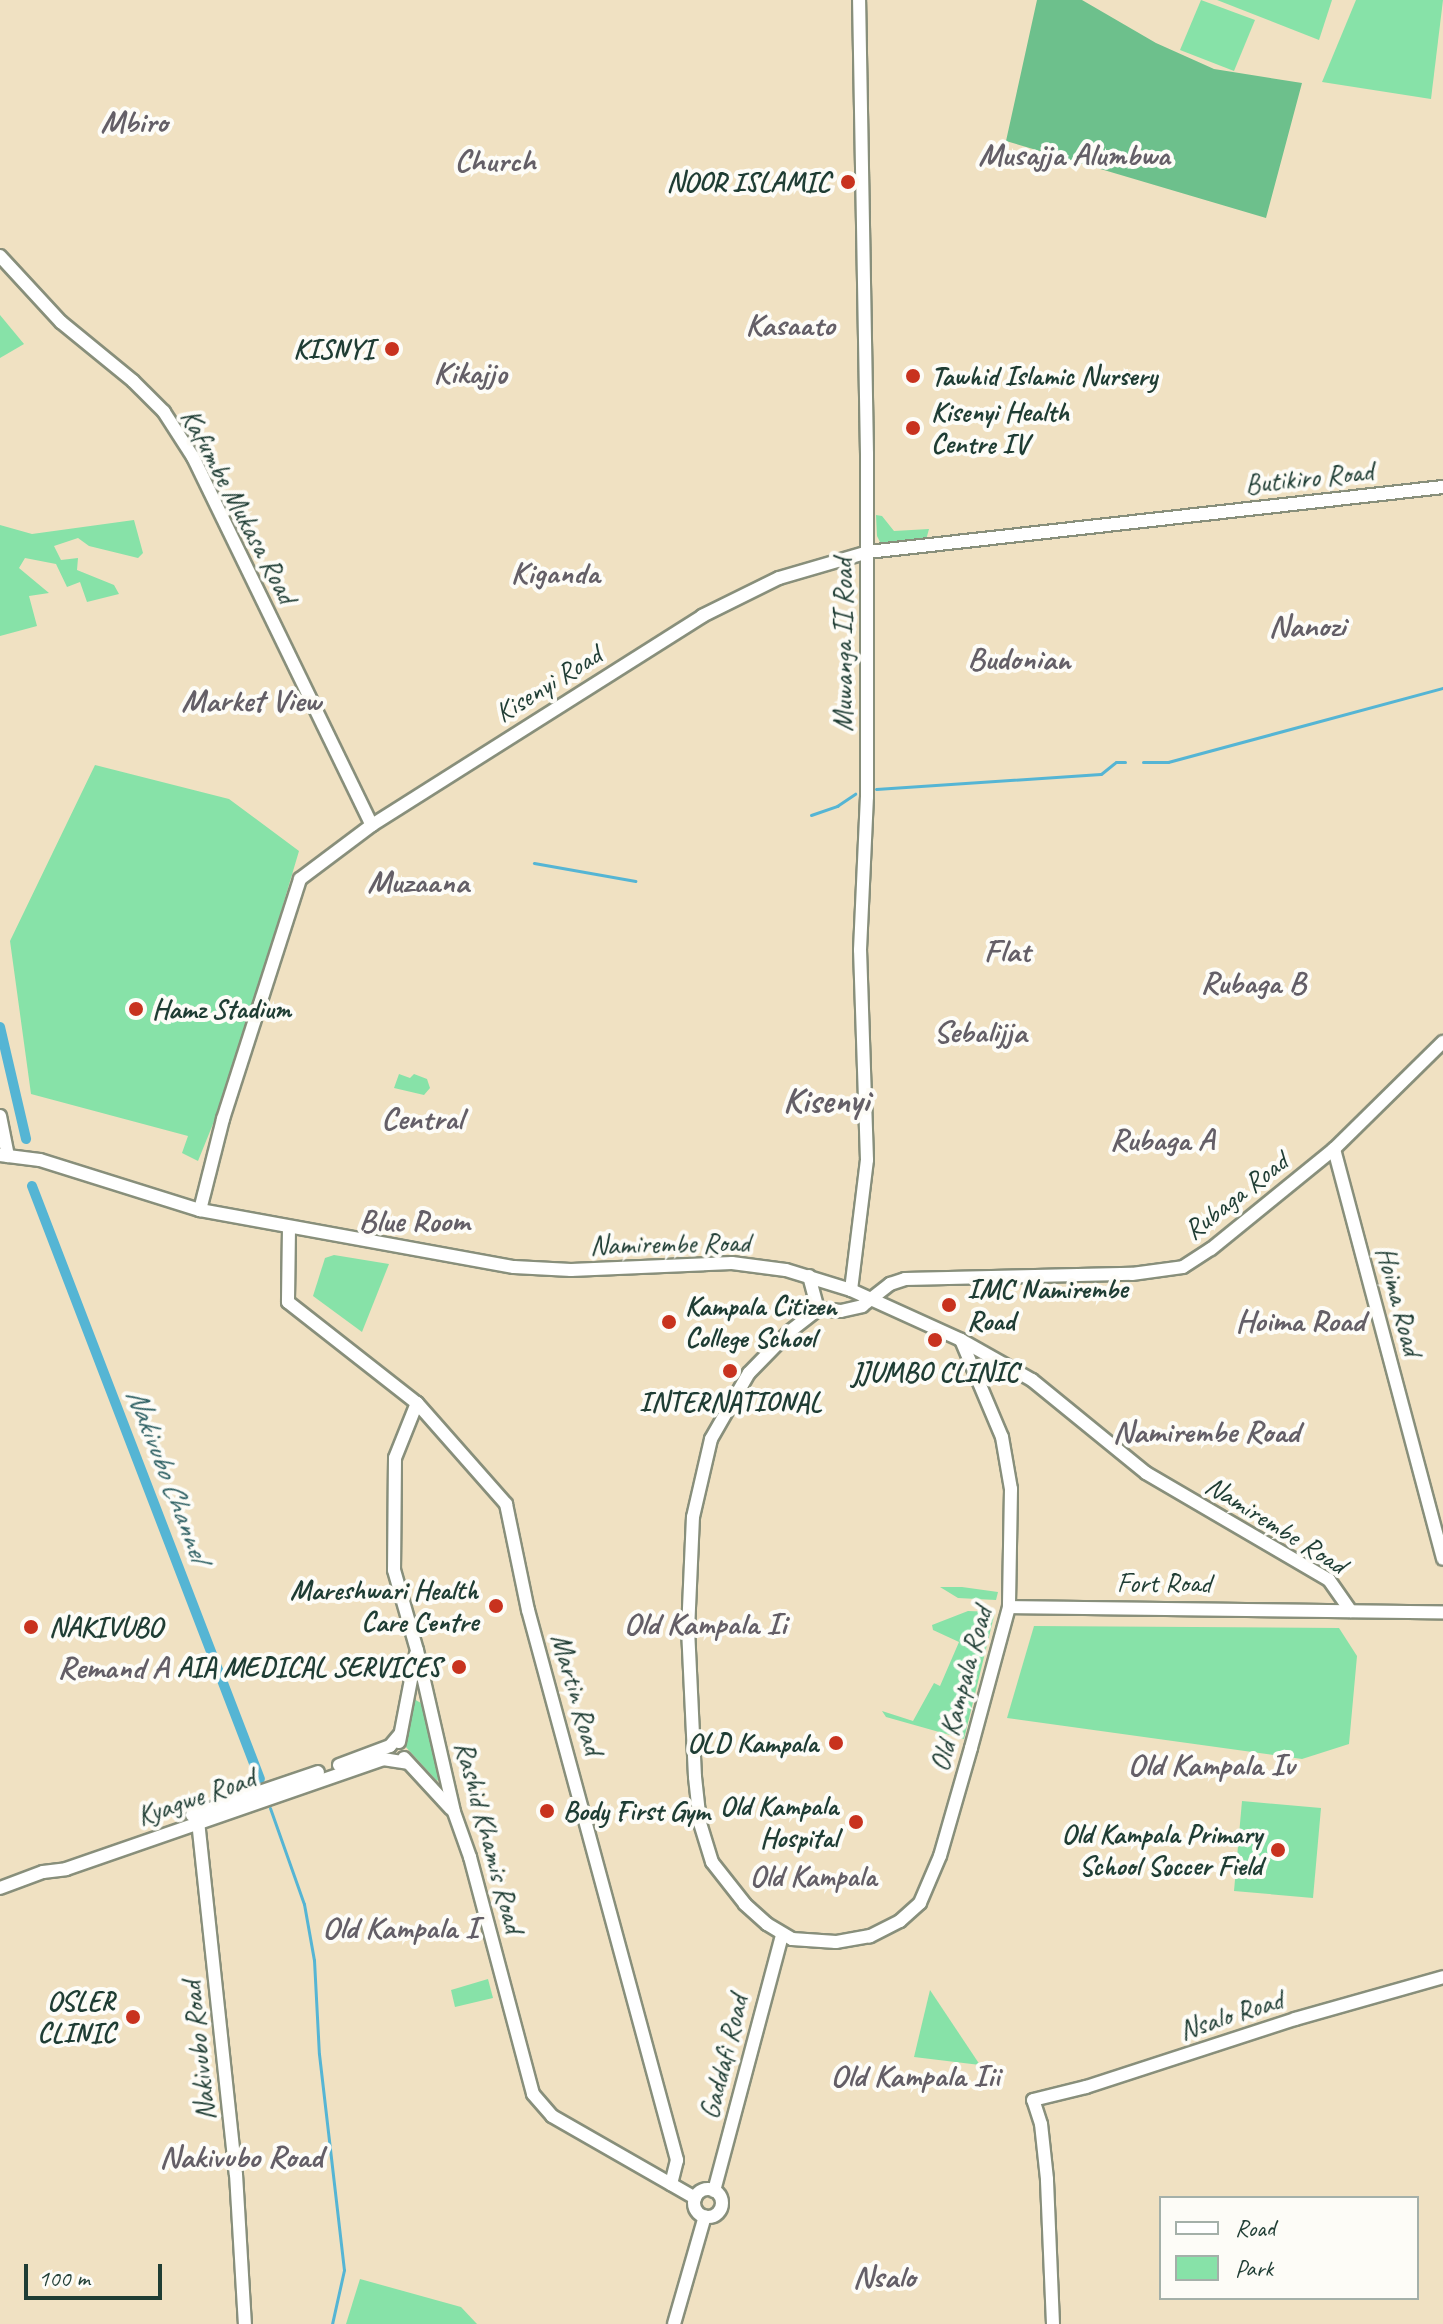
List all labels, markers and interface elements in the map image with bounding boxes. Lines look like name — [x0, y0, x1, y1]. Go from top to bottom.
district label: Mbiro — [100, 103, 168, 141]
district label: Musajja Alumbwa — [978, 136, 1170, 174]
district label: Church — [454, 142, 536, 180]
place label: NOOR ISLAMIC — [668, 165, 830, 199]
marker: NOOR ISLAMIC — [837, 171, 859, 193]
district label: Kasaato — [745, 306, 835, 344]
place label: KISNYI — [293, 332, 374, 366]
marker: KISNYI — [381, 338, 403, 360]
district label: Kikajjo — [433, 354, 507, 392]
place label: Tawhid Islamic Nursery — [931, 359, 1158, 393]
marker: Tawhid Islamic Nursery — [902, 365, 924, 387]
place label: Kisenyi Health Centre IV — [931, 395, 1069, 461]
street label: Kafumbe Mukasa Road — [174, 403, 304, 609]
marker: Kisenyi Health Centre IV — [902, 417, 924, 439]
street label: Butikiro Road — [1243, 455, 1375, 501]
district label: Kiganda — [511, 554, 599, 592]
street label: Muwanga II Road — [826, 558, 860, 732]
district label: Nanozi — [1269, 607, 1345, 645]
street label: Kisenyi Road — [489, 638, 607, 730]
district label: Budonian — [968, 640, 1070, 678]
district label: Market View — [181, 682, 321, 720]
district label: Muzaana — [367, 863, 469, 901]
district label: Flat — [984, 932, 1030, 970]
district label: Rubaga B — [1201, 964, 1305, 1002]
place label: Hamz Stadium — [152, 992, 291, 1026]
marker: Hamz Stadium — [127, 1000, 145, 1018]
district label: Sebalijja — [933, 1013, 1027, 1051]
district label: Kisenyi — [783, 1079, 869, 1123]
district label: Central — [381, 1100, 463, 1138]
district label: Rubaga A — [1110, 1121, 1214, 1159]
street label: Rubaga Road — [1177, 1145, 1295, 1247]
district label: Blue Room — [358, 1202, 470, 1240]
street label: Namirembe Road — [590, 1226, 750, 1262]
street label: Hoima Road — [1368, 1243, 1430, 1359]
place label: IMC Namirembe Road — [967, 1272, 1129, 1338]
place label: Kampala Citizen College School — [685, 1289, 837, 1355]
marker: IMC Namirembe Road — [938, 1294, 960, 1316]
district label: Hoima Road — [1235, 1302, 1365, 1340]
marker: Kampala Citizen College School — [660, 1313, 678, 1331]
marker: JJUMBO CLINIC — [924, 1329, 946, 1351]
place label: JJUMBO CLINIC — [853, 1355, 1017, 1389]
marker: INTERNATIONAL — [719, 1360, 741, 1382]
water label: Nakivubo Channel — [118, 1382, 218, 1566]
place label: INTERNATIONAL — [639, 1385, 821, 1419]
district label: Namirembe Road — [1113, 1413, 1299, 1451]
street label: Namirembe Road — [1199, 1468, 1353, 1582]
street label: Fort Road — [1116, 1566, 1212, 1600]
place label: Mareshwari Health Care Centre — [290, 1573, 478, 1639]
marker: Mareshwari Health Care Centre — [485, 1595, 507, 1617]
street label: Old Kampala Road — [923, 1603, 999, 1775]
district label: Old Kampala Ii — [624, 1605, 786, 1643]
place label: NAKIVUBO — [49, 1610, 162, 1644]
marker: NAKIVUBO — [20, 1616, 42, 1638]
street label: Martin Road — [544, 1630, 610, 1758]
district label: Remand A — [58, 1649, 168, 1687]
place label: AIA MEDICAL SERVICES — [177, 1650, 441, 1684]
marker: AIA MEDICAL SERVICES — [448, 1656, 470, 1678]
place label: OLD Kampala — [688, 1726, 818, 1760]
marker: OLD Kampala — [825, 1732, 847, 1754]
street label: Rashid Khamis Road — [447, 1737, 531, 1937]
district label: Old Kampala Iv — [1128, 1746, 1294, 1784]
street label: Kyagwe Road — [133, 1761, 259, 1833]
place label: Old Kampala Hospital — [720, 1789, 838, 1855]
place label: Body First Gym — [563, 1794, 711, 1828]
marker: Body First Gym — [538, 1802, 556, 1820]
marker: Old Kampala Hospital — [845, 1811, 867, 1833]
place label: Old Kampala Primary School Soccer Field — [1060, 1817, 1262, 1883]
marker: Old Kampala Primary School Soccer Field — [1269, 1841, 1287, 1859]
district label: Old Kampala — [750, 1858, 876, 1894]
district label: Old Kampala I — [322, 1909, 478, 1947]
street label: Nakivubo Road — [175, 1980, 223, 2122]
street label: Nsalo Road — [1175, 1983, 1287, 2047]
place label: OSLER CLINIC — [37, 1984, 115, 2050]
street label: Gaddafi Road — [693, 1992, 755, 2122]
marker: OSLER CLINIC — [122, 2006, 144, 2028]
district label: Old Kampala Iii — [831, 2057, 999, 2095]
district label: Nakivubo Road — [160, 2138, 322, 2176]
legend — [1159, 2196, 1419, 2300]
text: Road — [1235, 2213, 1275, 2243]
scale bar — [28, 2248, 166, 2298]
text: Park — [1235, 2253, 1273, 2283]
district label: Nsalo — [853, 2258, 915, 2296]
text: 100 m — [38, 2263, 90, 2293]

